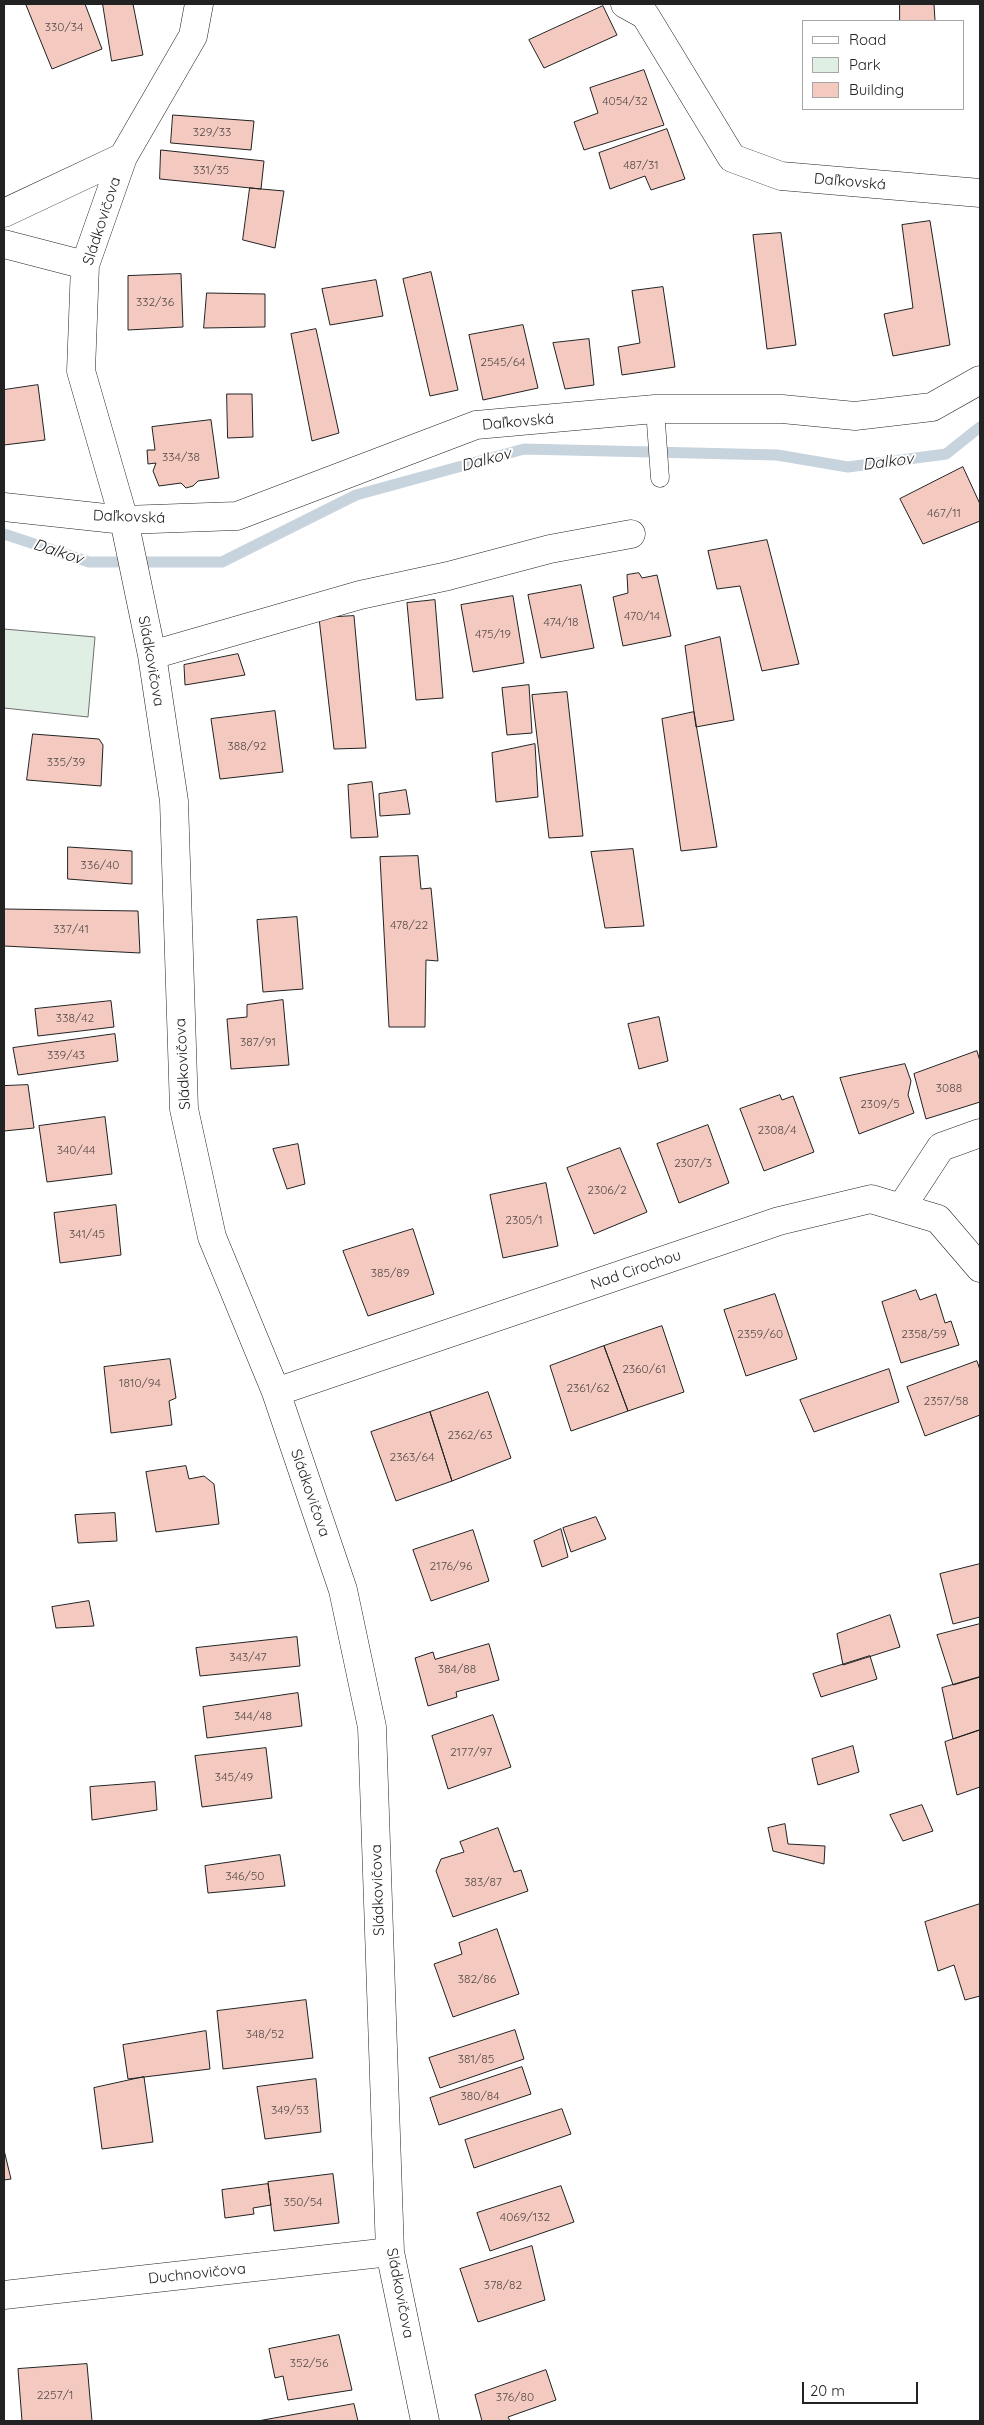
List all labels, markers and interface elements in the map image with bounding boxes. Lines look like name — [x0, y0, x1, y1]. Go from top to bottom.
house number: 330/34 — [45, 20, 83, 34]
legend — [802, 20, 964, 110]
text: Road — [849, 30, 886, 49]
text: Park — [849, 55, 881, 74]
text: Building — [849, 80, 904, 99]
house number: 4054/32 — [602, 94, 648, 108]
house number: 329/33 — [193, 125, 231, 139]
house number: 487/31 — [623, 158, 659, 172]
house number: 331/35 — [193, 163, 229, 177]
street label: Daľkovská — [813, 170, 887, 194]
street label: Sládkovičova — [79, 175, 125, 267]
house number: 332/36 — [136, 295, 174, 309]
house number: 2545/64 — [480, 355, 526, 369]
street label: Daľkovská — [481, 410, 555, 434]
water label: Dalkov — [459, 444, 513, 476]
water label: Dalkov — [861, 449, 915, 475]
house number: 334/38 — [162, 450, 200, 464]
house number: 467/11 — [927, 506, 961, 520]
street label: Daľkovská — [93, 507, 165, 527]
water label: Dalkov — [31, 535, 85, 569]
house number: 470/14 — [624, 609, 660, 623]
street label: Sládkovičova — [134, 614, 168, 708]
house number: 474/18 — [543, 615, 579, 629]
house number: 475/19 — [475, 627, 511, 641]
house number: 388/92 — [228, 739, 266, 753]
house number: 335/39 — [47, 755, 85, 769]
house number: 336/40 — [81, 858, 119, 872]
house number: 478/22 — [390, 918, 428, 932]
house number: 337/41 — [53, 922, 89, 936]
house number: 338/42 — [56, 1011, 94, 1025]
street label: Sládkovičova — [172, 1018, 194, 1110]
house number: 387/91 — [240, 1035, 276, 1049]
house number: 339/43 — [47, 1048, 85, 1062]
house number: 3088 — [936, 1081, 962, 1095]
house number: 2309/5 — [860, 1097, 900, 1111]
house number: 2308/4 — [757, 1123, 797, 1137]
house number: 340/44 — [57, 1143, 95, 1157]
house number: 2307/3 — [674, 1156, 712, 1170]
house number: 2306/2 — [587, 1183, 627, 1197]
house number: 2305/1 — [505, 1213, 543, 1227]
house number: 341/45 — [69, 1227, 105, 1241]
street label: Nad Cirochou — [588, 1246, 684, 1294]
house number: 385/89 — [371, 1266, 409, 1280]
house number: 2359/60 — [737, 1327, 783, 1341]
house number: 2358/59 — [901, 1327, 947, 1341]
house number: 2360/61 — [622, 1362, 666, 1376]
house number: 1810/94 — [119, 1376, 161, 1390]
house number: 2361/62 — [566, 1381, 610, 1395]
house number: 2357/58 — [924, 1394, 968, 1408]
house number: 2362/63 — [447, 1428, 493, 1442]
street label: Sládkovičova — [287, 1447, 333, 1539]
house number: 2363/64 — [390, 1450, 434, 1464]
house number: 2176/96 — [430, 1559, 472, 1573]
house number: 343/47 — [229, 1650, 267, 1664]
house number: 384/88 — [438, 1662, 476, 1676]
house number: 344/48 — [234, 1709, 272, 1723]
house number: 2177/97 — [450, 1745, 492, 1759]
house number: 345/49 — [215, 1770, 253, 1784]
street label: Sládkovičova — [367, 1844, 389, 1936]
house number: 346/50 — [225, 1869, 265, 1883]
house number: 383/87 — [464, 1875, 502, 1889]
house number: 382/86 — [458, 1972, 496, 1986]
house number: 348/52 — [246, 2027, 284, 2041]
house number: 381/85 — [458, 2052, 494, 2066]
house number: 380/84 — [461, 2089, 499, 2103]
house number: 349/53 — [271, 2103, 309, 2117]
house number: 350/54 — [283, 2195, 323, 2209]
house number: 4069/132 — [500, 2210, 550, 2224]
street label: Sládkovičova — [382, 2246, 418, 2340]
street label: Duchnovičova — [147, 2260, 247, 2288]
house number: 378/82 — [484, 2278, 522, 2292]
house number: 352/56 — [290, 2356, 328, 2370]
scale bar — [804, 2372, 920, 2404]
text: 20 m — [810, 2381, 845, 2400]
house number: 2257/1 — [37, 2388, 73, 2402]
house number: 376/80 — [496, 2390, 534, 2404]

